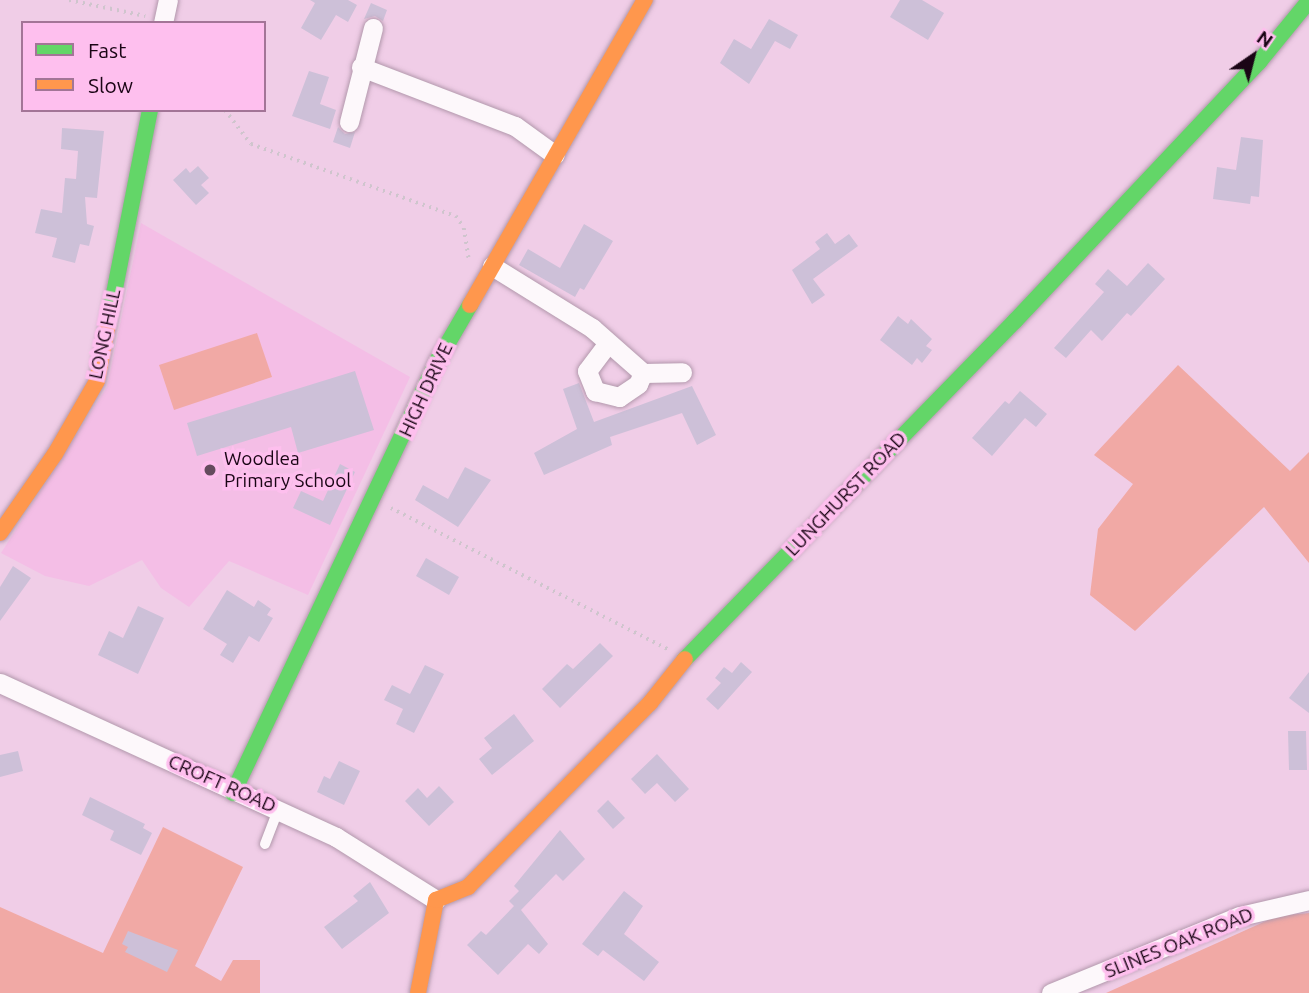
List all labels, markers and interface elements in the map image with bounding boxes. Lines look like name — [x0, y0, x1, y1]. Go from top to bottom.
legend — [21, 21, 266, 112]
north arrow — [1218, 21, 1288, 91]
text: N — [1253, 26, 1277, 52]
text: Fast — [88, 38, 126, 62]
text: Slow — [88, 73, 133, 97]
street label: LONG HILL — [84, 287, 126, 381]
street label: HIGH DRIVE — [394, 339, 458, 441]
street label: LUNGHURST ROAD — [781, 427, 911, 561]
place label: Woodlea Primary School — [224, 448, 351, 492]
marker: Woodlea Primary School — [202, 462, 218, 478]
street label: CROFT ROAD — [165, 750, 279, 818]
street label: SLINES OAK ROAD — [1101, 903, 1257, 983]

